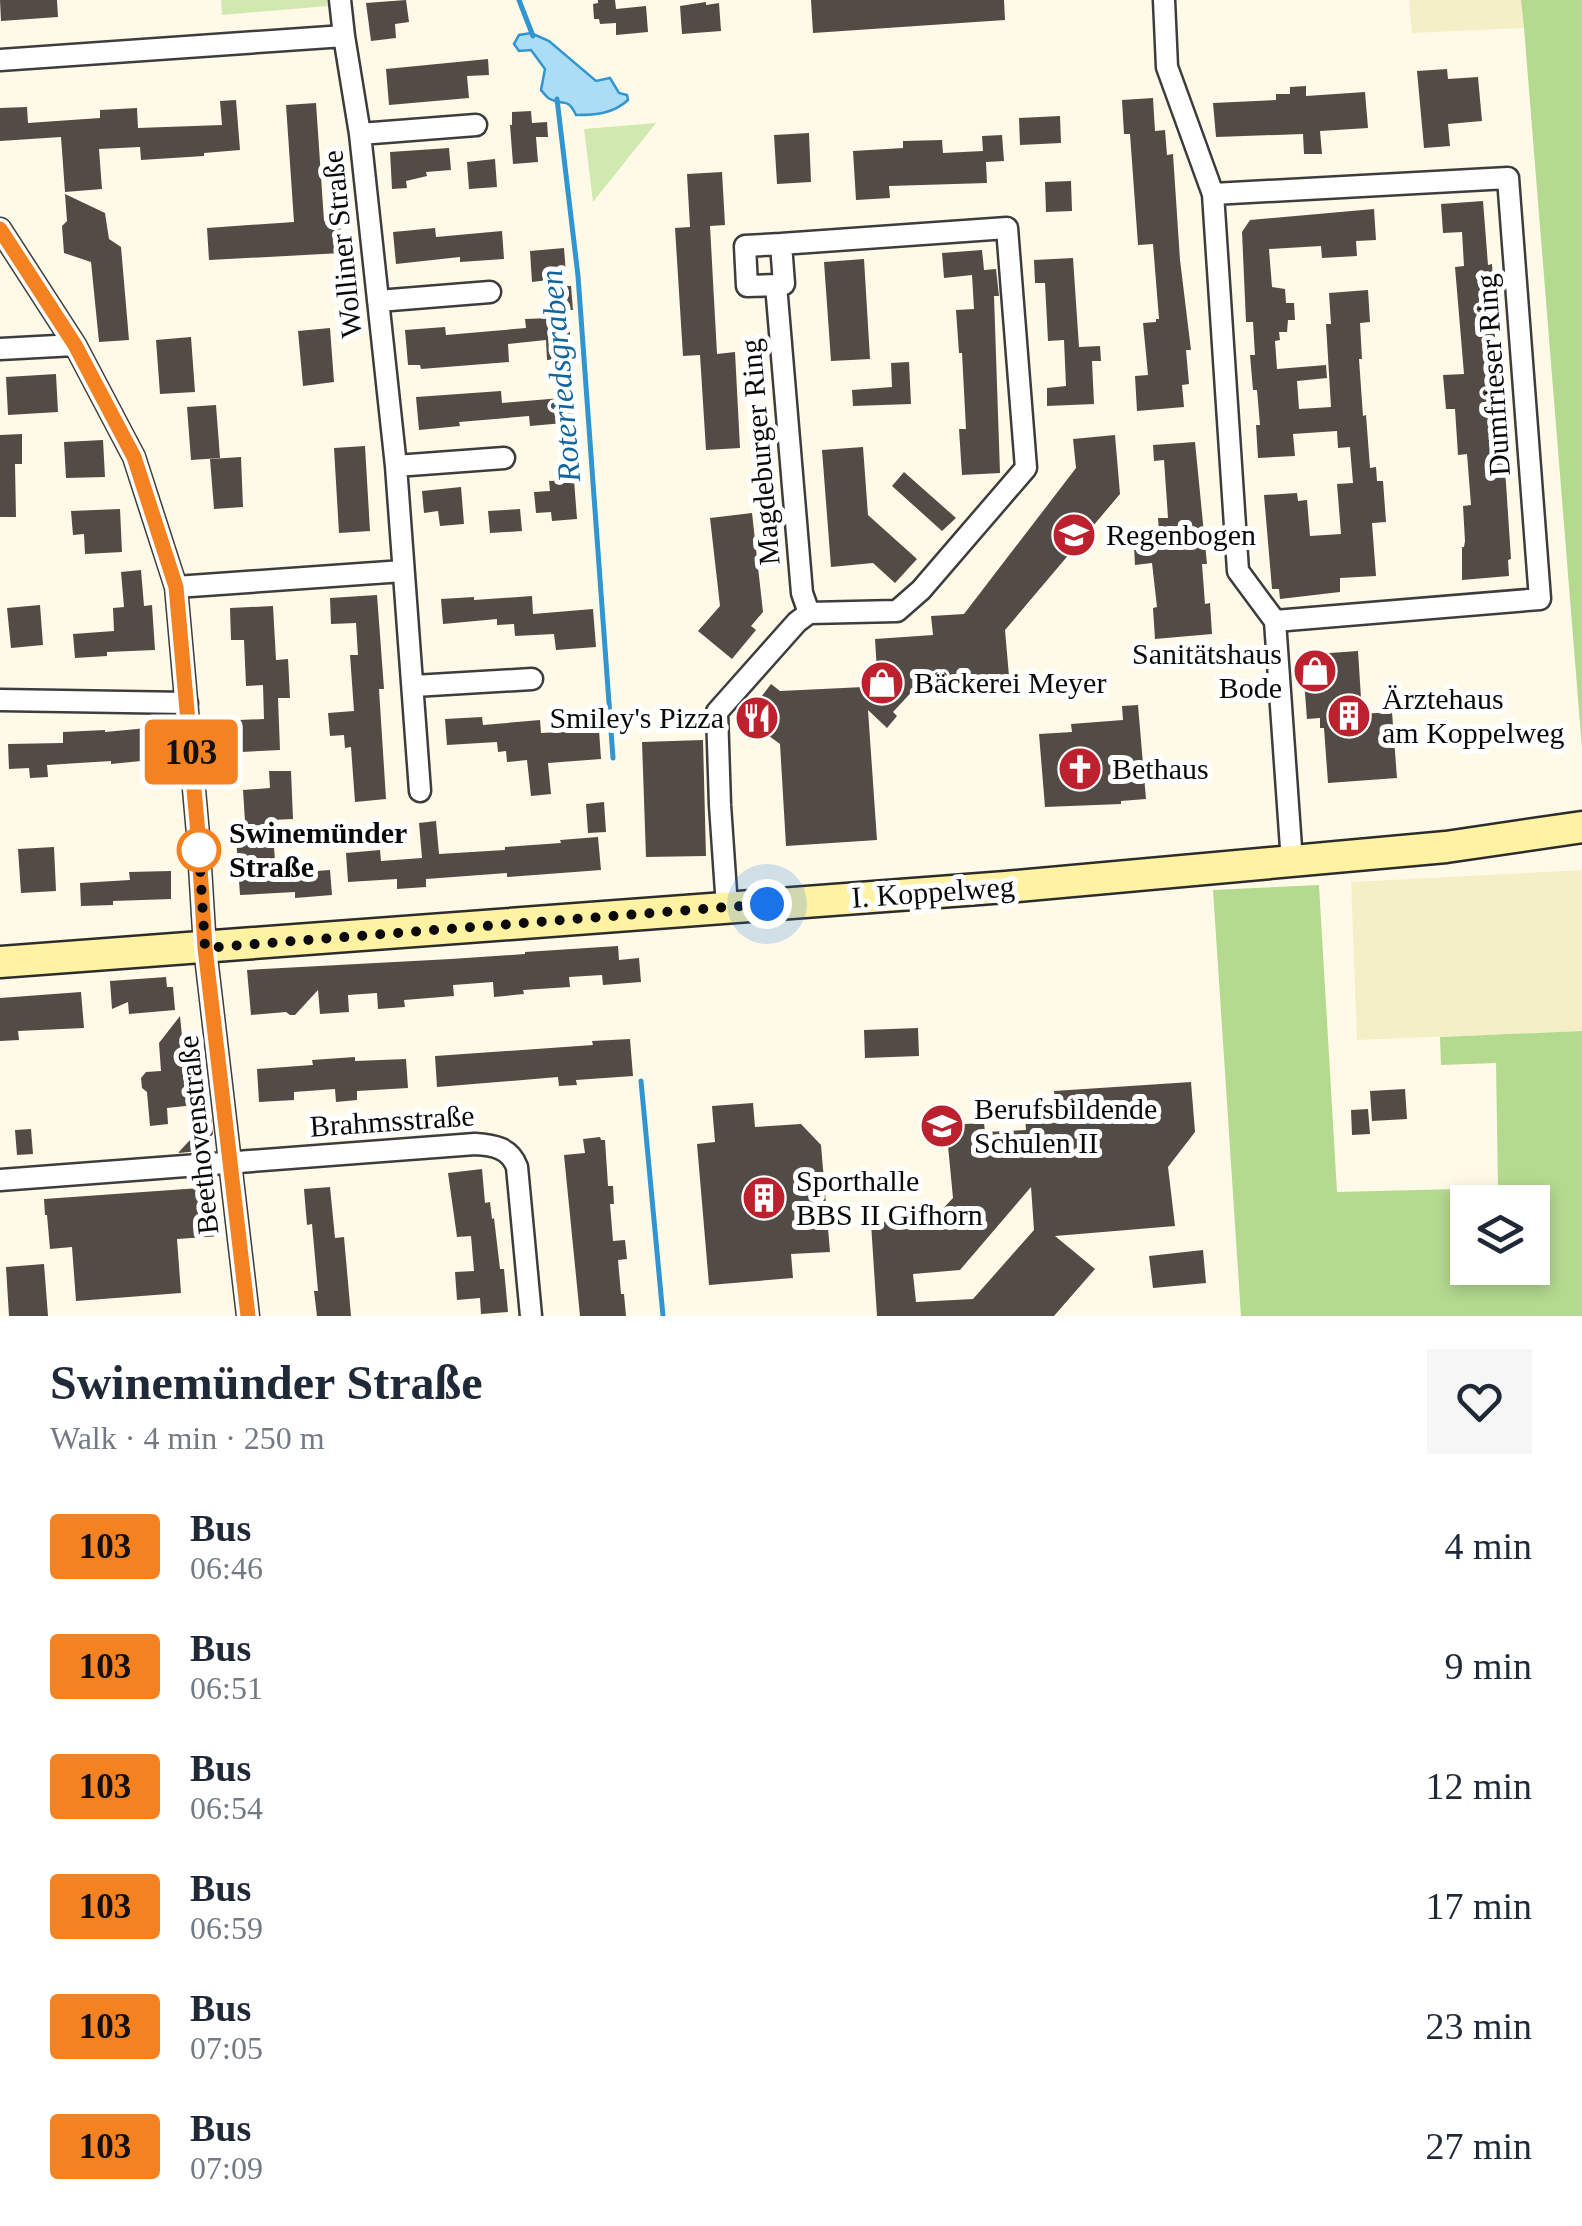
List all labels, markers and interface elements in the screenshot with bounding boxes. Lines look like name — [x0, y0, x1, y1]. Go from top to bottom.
street label: Wolliner Straße — [315, 149, 368, 339]
water label: Roteriedsgraben — [533, 268, 587, 485]
street label: Dumfrieser Ring — [1469, 273, 1516, 477]
street label: Magdeburger Ring — [733, 338, 786, 567]
school or university icon: Regenbogen — [1051, 512, 1097, 558]
place label: Regenbogen — [1106, 518, 1256, 551]
place label: Sanitätshaus Bode — [1132, 637, 1282, 704]
shop icon: Sanitätshaus Bode — [1292, 648, 1338, 694]
shop icon: Bäckerei Meyer — [859, 660, 905, 706]
place label: Bäckerei Meyer — [914, 666, 1106, 699]
place label: Ärztehaus am Koppelweg — [1382, 682, 1564, 749]
building icon: Ärztehaus am Koppelweg — [1326, 693, 1372, 739]
restaurant icon: Smiley's Pizza — [734, 695, 780, 741]
place label: Smiley's Pizza — [549, 701, 724, 734]
line badge: 103 — [134, 720, 248, 784]
text: 103 — [165, 733, 217, 772]
church icon: Bethaus — [1057, 746, 1103, 792]
place label: Bethaus — [1112, 752, 1209, 785]
place label: Swinemünder Straße — [229, 816, 407, 883]
marker: Swinemünder Straße — [178, 829, 220, 871]
street label: I. Koppelweg — [850, 869, 1016, 914]
your location — [742, 879, 792, 929]
street label: Beethovenstraße — [171, 1034, 224, 1236]
place label: Berufsbildende Schulen II — [974, 1092, 1157, 1159]
street label: Brahmsstraße — [309, 1098, 475, 1143]
school or university icon: Berufsbildende Schulen II — [919, 1103, 965, 1149]
place label: Sporthalle BBS II Gifhorn — [796, 1164, 983, 1231]
building icon: Sporthalle BBS II Gifhorn — [741, 1175, 787, 1221]
map controls — [1450, 1185, 1550, 1285]
button: layers — [1450, 1185, 1550, 1285]
button: heart — [1427, 1349, 1532, 1454]
text: Swinemünder Straße — [50, 1356, 483, 1409]
text: Walk · 4 min · 250 m — [50, 1420, 325, 1456]
text: Bus — [190, 1507, 251, 1549]
text: 4 min — [1444, 1525, 1532, 1567]
text: 103 — [79, 1527, 131, 1566]
text: 06:46 — [190, 1550, 263, 1586]
text: Bus — [190, 1627, 251, 1669]
text: 9 min — [1444, 1645, 1532, 1687]
text: 103 — [79, 1647, 131, 1686]
text: 06:51 — [190, 1670, 263, 1706]
text: Bus — [190, 1747, 251, 1789]
text: 12 min — [1425, 1765, 1532, 1807]
text: 103 — [79, 1767, 131, 1806]
text: 06:54 — [190, 1790, 263, 1826]
text: Bus — [190, 1867, 251, 1909]
text: 17 min — [1425, 1885, 1532, 1927]
text: 103 — [79, 1887, 131, 1926]
text: 06:59 — [190, 1910, 263, 1946]
text: Bus — [190, 1987, 251, 2029]
text: 23 min — [1425, 2005, 1532, 2047]
text: 103 — [79, 2007, 131, 2046]
text: 07:05 — [190, 2030, 263, 2066]
text: Bus — [190, 2107, 251, 2149]
text: 27 min — [1425, 2125, 1532, 2167]
text: 103 — [79, 2127, 131, 2166]
text: 07:09 — [190, 2150, 263, 2186]

